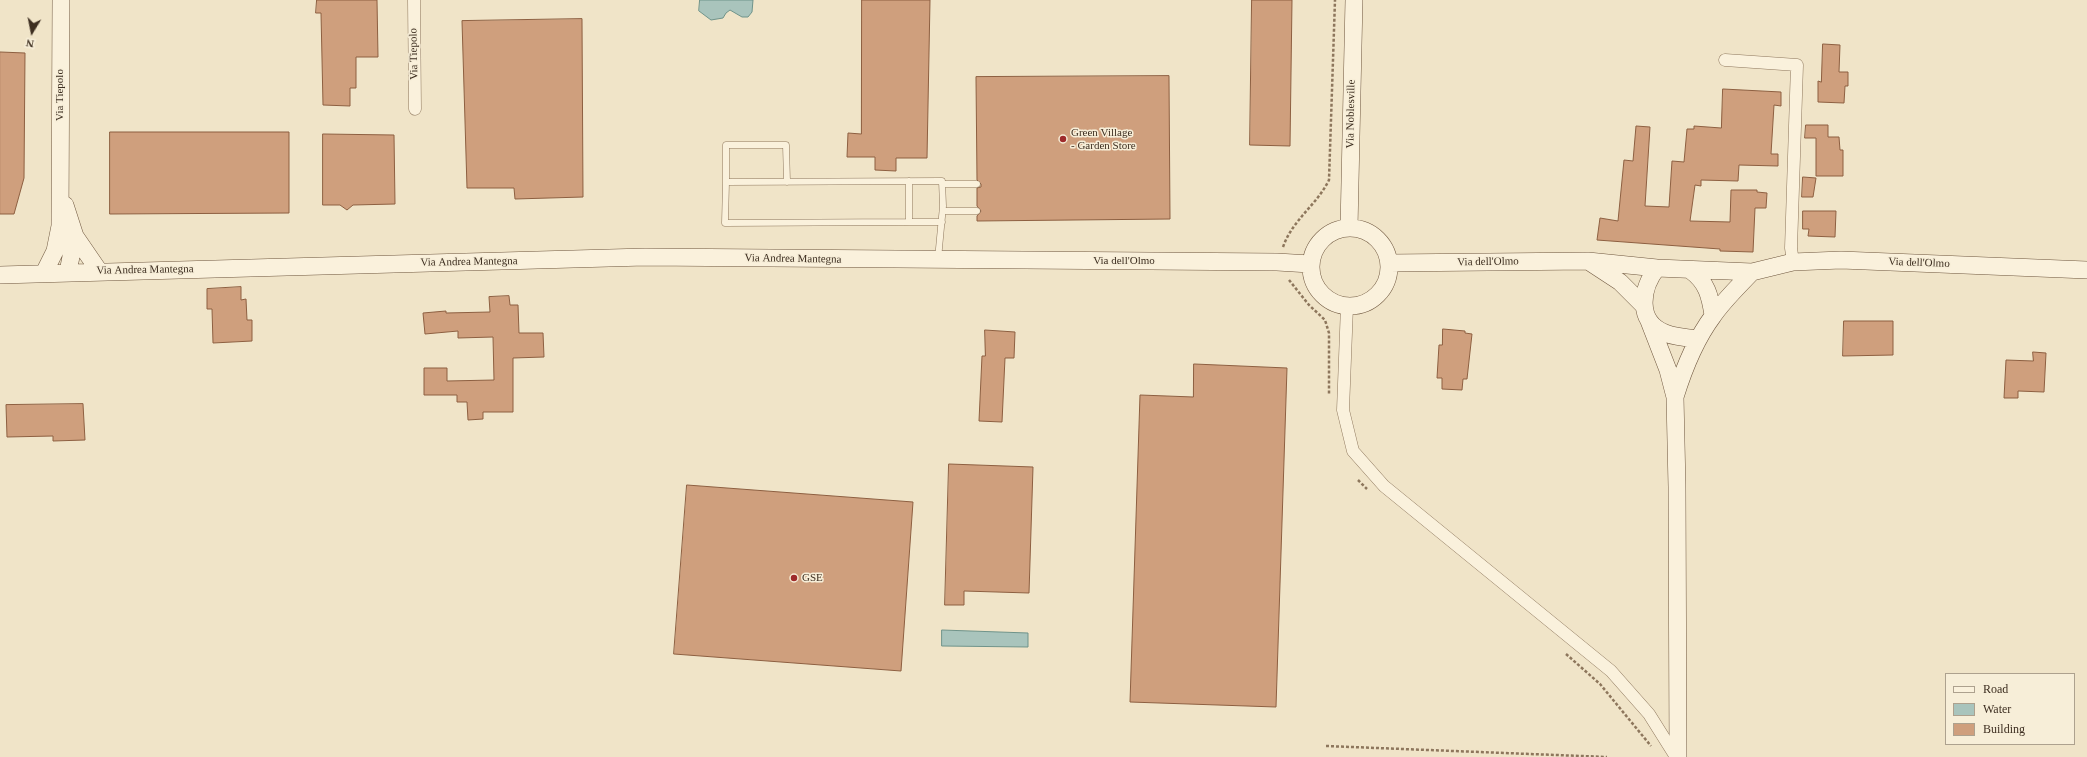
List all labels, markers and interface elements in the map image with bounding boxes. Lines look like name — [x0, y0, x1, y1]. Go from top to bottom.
north arrow — [12, 12, 52, 52]
street label: Via Tiepolo — [407, 28, 421, 80]
text: N — [25, 37, 35, 50]
street label: Via Tiepolo — [53, 69, 67, 121]
street label: Via Noblesville — [1344, 80, 1358, 148]
place label: Green Village - Garden Store — [1071, 126, 1136, 152]
marker: Green Village - Garden Store — [1058, 134, 1068, 144]
street label: Via Andrea Mantegna — [744, 252, 842, 266]
street label: Via dell'Olmo — [1093, 254, 1155, 268]
street label: Via Andrea Mantegna — [420, 255, 518, 269]
street label: Via dell'Olmo — [1457, 255, 1519, 269]
street label: Via dell'Olmo — [1888, 255, 1950, 271]
street label: Via Andrea Mantegna — [96, 263, 194, 277]
place label: GSE — [802, 571, 823, 585]
marker: GSE — [789, 573, 799, 583]
legend — [1945, 673, 2075, 745]
text: Road — [1983, 682, 2008, 696]
text: Water — [1983, 702, 2011, 716]
text: Building — [1983, 722, 2025, 736]

